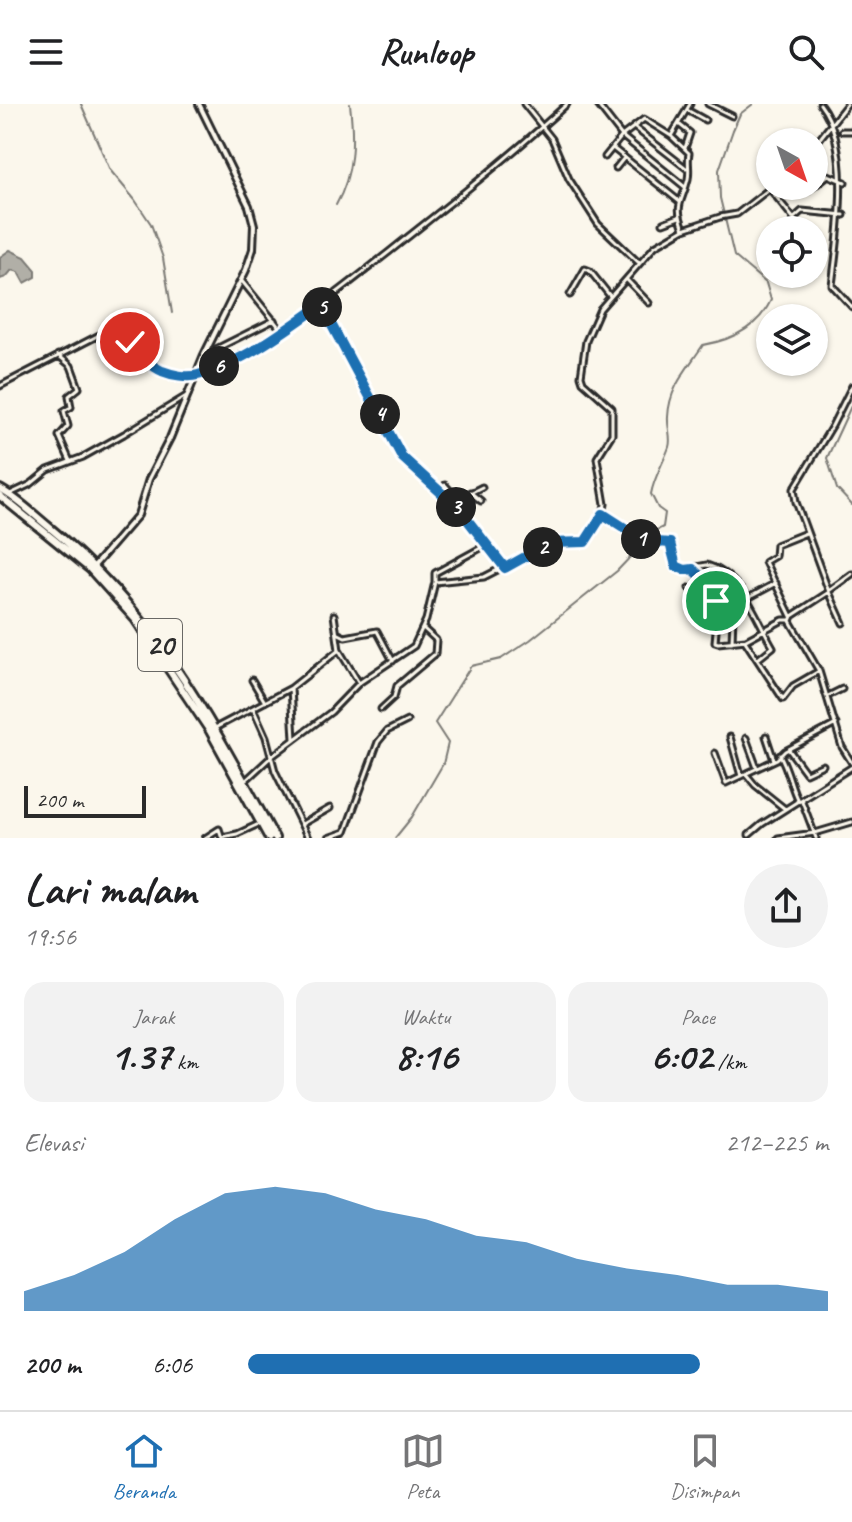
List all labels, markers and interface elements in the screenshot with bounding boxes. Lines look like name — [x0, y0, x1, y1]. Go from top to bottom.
text: Runloop — [379, 29, 473, 75]
icon: menu — [24, 30, 68, 74]
icon: search — [784, 30, 828, 74]
north arrow — [756, 128, 828, 200]
map controls — [756, 128, 828, 376]
button: locate — [756, 216, 828, 288]
pin: 5 — [302, 287, 342, 327]
text: 5 — [317, 293, 327, 321]
button: layers — [756, 304, 828, 376]
pin — [96, 308, 164, 376]
icon: check — [108, 320, 152, 364]
pin: 6 — [199, 346, 239, 386]
text: 6 — [214, 352, 224, 380]
pin: 4 — [360, 394, 400, 434]
text: 4 — [375, 400, 385, 428]
pin: 3 — [436, 487, 476, 527]
text: 3 — [451, 493, 461, 521]
pin: 1 — [621, 519, 661, 559]
text: 1 — [636, 525, 646, 553]
pin: 2 — [523, 527, 563, 567]
text: 2 — [538, 533, 548, 561]
pin — [682, 567, 750, 635]
icon: arrive — [694, 579, 738, 623]
road number: 20 — [138, 619, 182, 671]
scale bar — [24, 782, 146, 818]
text: 200 m — [36, 786, 83, 814]
text: Lari malam — [24, 862, 195, 917]
button: share — [744, 864, 828, 948]
text: 19:56 — [24, 920, 76, 953]
text: Jarak — [134, 1003, 174, 1031]
text: Waktu — [402, 1003, 450, 1031]
text: Pace — [681, 1003, 715, 1031]
text: 1.37 — [110, 1031, 171, 1081]
text: 8:16 — [395, 1031, 457, 1081]
text: 6:02 — [650, 1031, 712, 1081]
text: km — [171, 1048, 198, 1076]
text: /km — [712, 1048, 746, 1076]
text: Elevasi — [24, 1126, 83, 1159]
text: 212–225 m — [725, 1126, 828, 1159]
text: 200 m — [24, 1348, 80, 1381]
text: 6:06 — [152, 1348, 192, 1381]
tab: Beranda — [113, 1429, 176, 1505]
tab: Peta — [401, 1429, 445, 1505]
tab: Disimpan — [670, 1429, 739, 1505]

